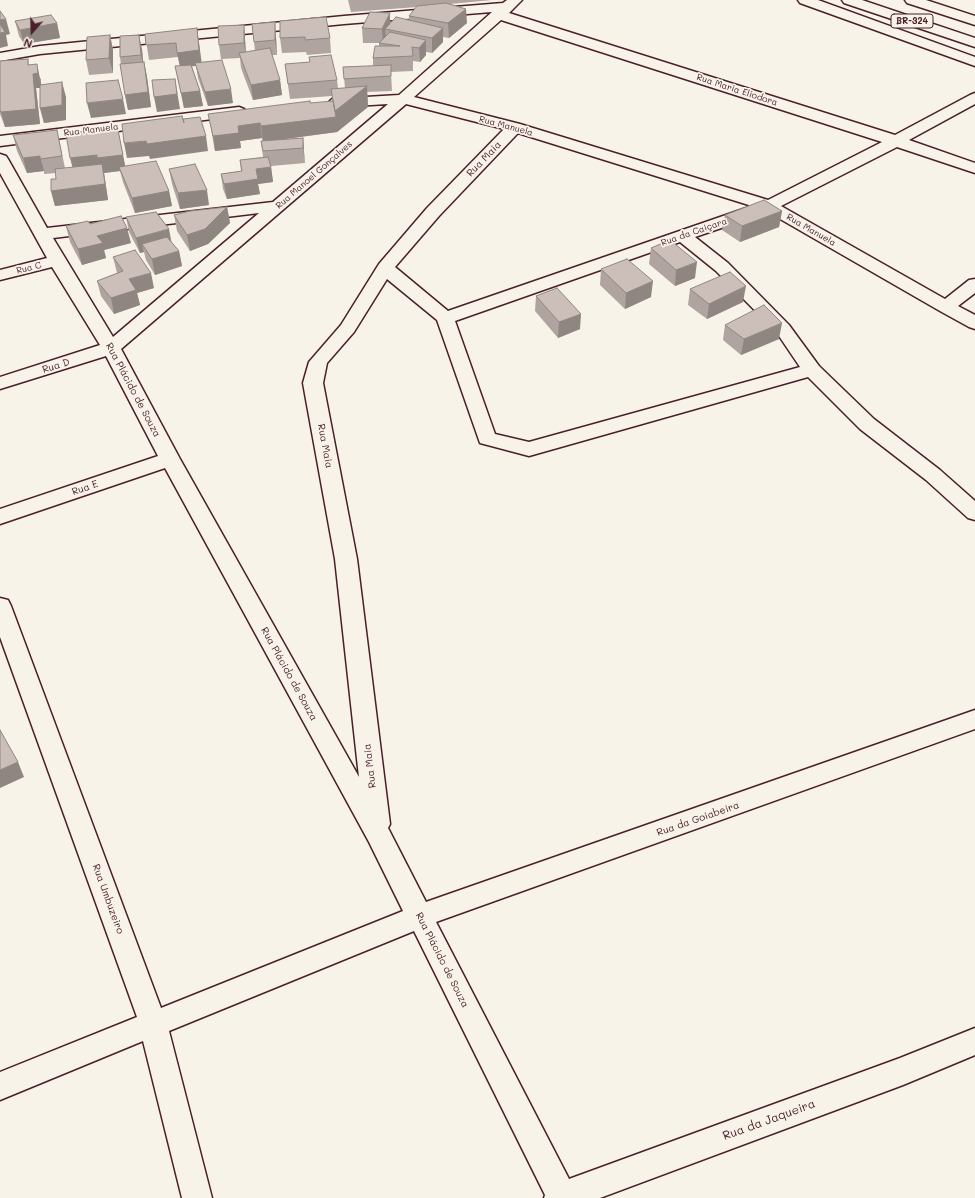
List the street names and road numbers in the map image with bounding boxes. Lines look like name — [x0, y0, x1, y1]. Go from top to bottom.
road number: BR-324 — [891, 14, 933, 28]
street label: Rua Maria Eliodora — [695, 72, 779, 108]
street label: Rua Manuela — [478, 114, 534, 138]
street label: Rua Manuela — [63, 121, 119, 139]
street label: Rua Manoel Gonçalves — [274, 139, 354, 211]
street label: Rua Maia — [464, 139, 504, 179]
street label: Rua Manuela — [784, 211, 838, 249]
street label: Rua da Caiçara — [660, 216, 728, 248]
street label: Rua C — [15, 260, 43, 276]
street label: Rua Plácido de Souza — [103, 341, 163, 439]
street label: Rua D — [41, 356, 71, 376]
street label: Rua Maia — [315, 423, 335, 469]
street label: Rua E — [70, 478, 100, 498]
street label: Rua Plácido de Souza — [258, 625, 320, 723]
street label: Rua Maia — [361, 743, 379, 789]
street label: Rua da Goiabeira — [655, 799, 741, 839]
street label: Rua Umbuzeiro — [90, 862, 126, 936]
street label: Rua Plácido de Souza — [413, 910, 471, 1010]
street label: Rua da Jaqueira — [721, 1097, 817, 1143]

